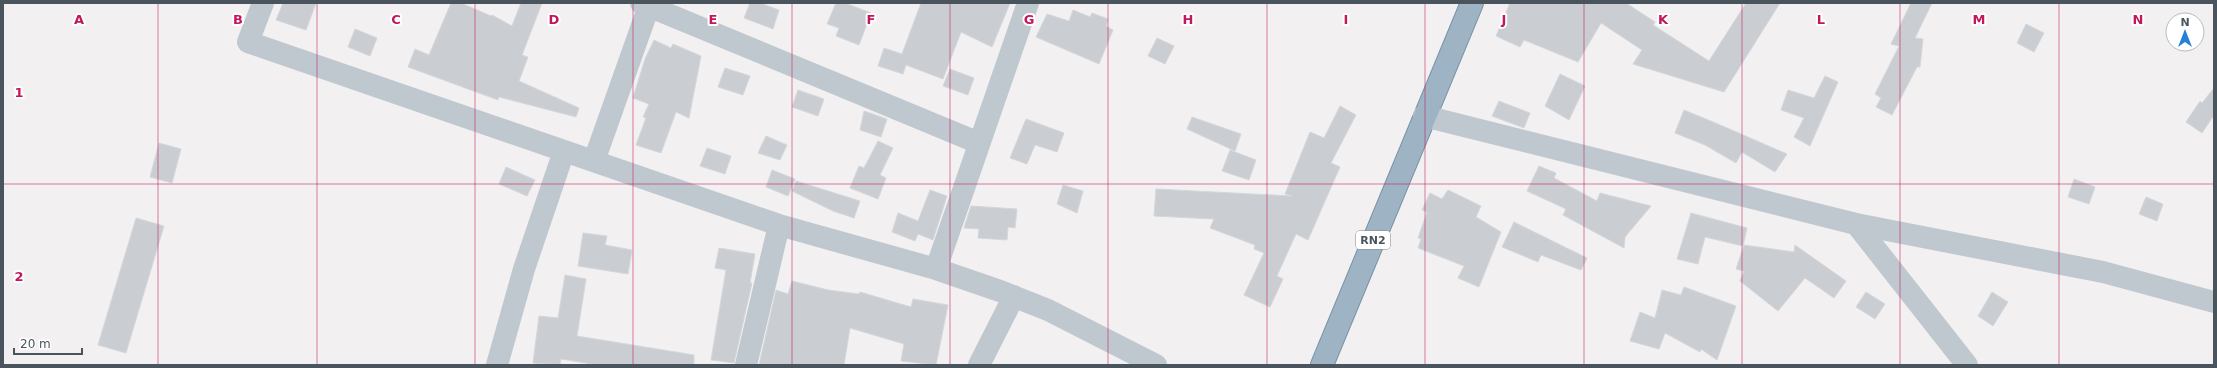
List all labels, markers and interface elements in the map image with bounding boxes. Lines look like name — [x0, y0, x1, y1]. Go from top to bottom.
text: A — [74, 12, 84, 27]
text: B — [233, 12, 243, 27]
text: C — [391, 12, 401, 27]
text: D — [549, 12, 560, 27]
text: E — [709, 12, 717, 27]
text: F — [867, 12, 875, 27]
text: G — [1024, 12, 1034, 27]
text: H — [1183, 12, 1193, 27]
text: I — [1344, 12, 1348, 27]
text: J — [1501, 12, 1506, 27]
text: K — [1658, 12, 1669, 27]
text: L — [1817, 12, 1825, 27]
text: M — [1973, 12, 1985, 27]
text: N — [2133, 12, 2143, 27]
north arrow — [2165, 12, 2205, 52]
text: N — [2180, 16, 2190, 29]
text: 1 — [14, 85, 24, 100]
road number: RN2 — [1356, 231, 1390, 249]
text: 2 — [14, 269, 24, 284]
scale bar — [14, 330, 82, 356]
text: 20 m — [20, 337, 51, 351]

